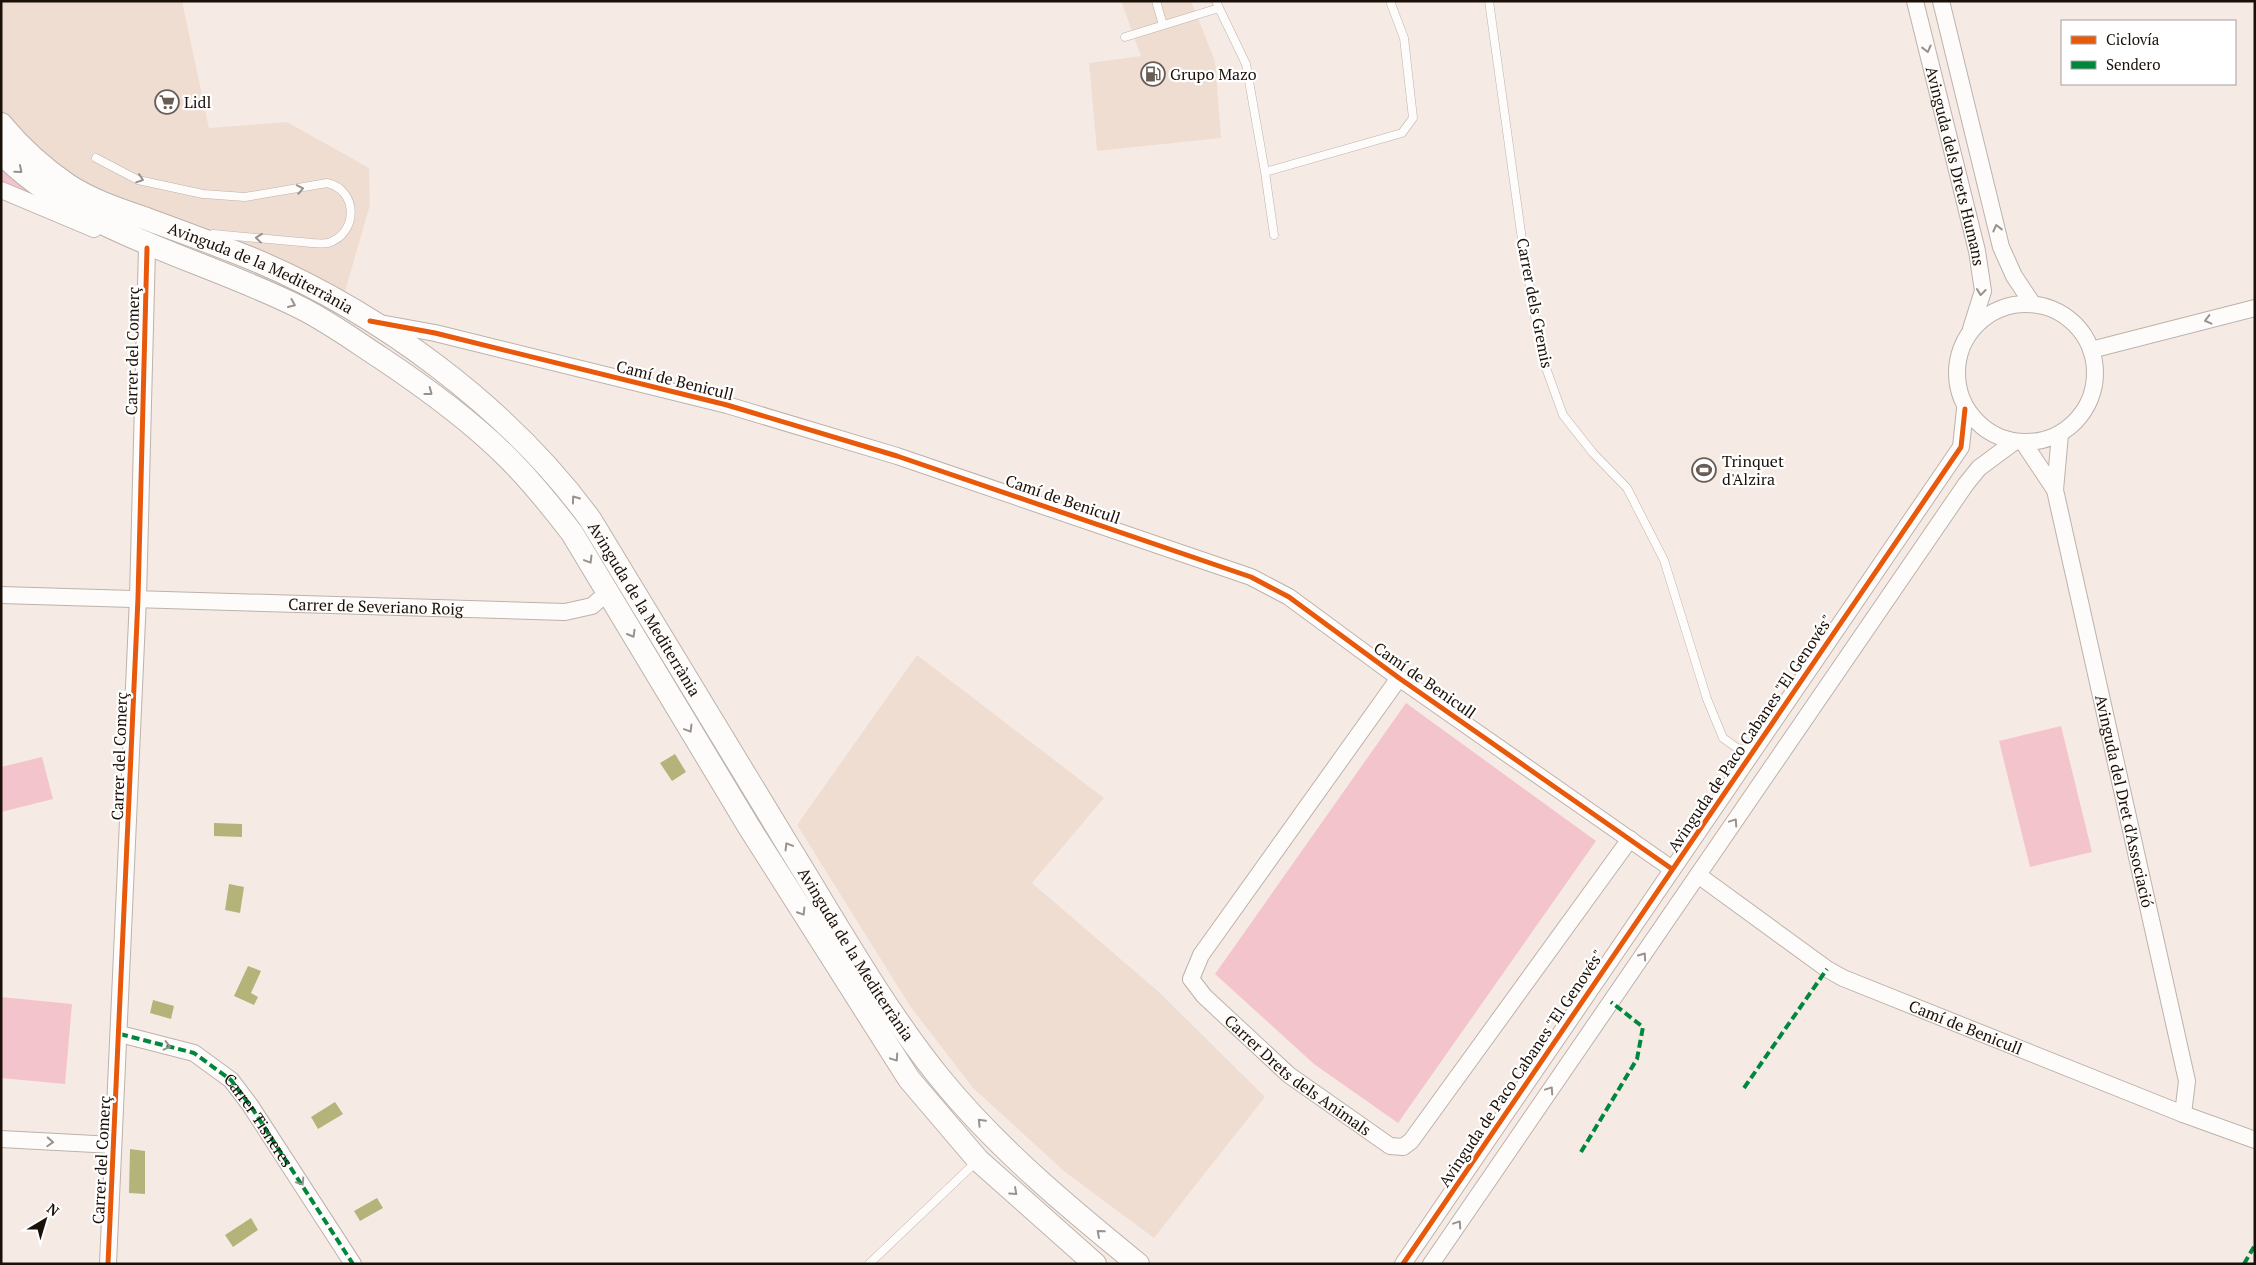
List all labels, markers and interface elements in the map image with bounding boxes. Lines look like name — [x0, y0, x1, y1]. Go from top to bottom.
legend — [2061, 20, 2236, 85]
text: Ciclovía — [2106, 29, 2160, 49]
one-way arrow — [1921, 44, 1932, 53]
text: Sendero — [2106, 54, 2160, 74]
fuel station icon: Grupo Mazo — [1140, 61, 1166, 87]
place label: Grupo Mazo — [1170, 63, 1257, 85]
street label: Avinguda dels Drets Humans — [1921, 64, 1990, 267]
supermarket icon: Lidl — [154, 89, 180, 115]
place label: Lidl — [184, 91, 211, 113]
one-way arrow — [13, 164, 22, 172]
one-way arrow — [135, 173, 144, 183]
one-way arrow — [295, 184, 304, 194]
street label: Avinguda de la Mediterrània — [165, 217, 358, 319]
one-way arrow — [1992, 224, 2003, 233]
one-way arrow — [255, 233, 263, 244]
street label: Carrer dels Gremis — [1512, 236, 1558, 370]
street label: Carrer del Comerç — [120, 287, 144, 415]
one-way arrow — [1976, 288, 1987, 296]
one-way arrow — [287, 298, 296, 309]
one-way arrow — [2203, 314, 2212, 325]
street label: Camí de Benicull — [614, 355, 736, 405]
one-way arrow — [423, 386, 432, 394]
place label: Trinquet d'Alzira — [1722, 450, 1784, 490]
sports icon: Trinquet d'Alzira — [1691, 457, 1717, 483]
street label: Camí de Benicull — [1003, 469, 1124, 529]
one-way arrow — [572, 495, 581, 505]
street label: Avinguda de la Mediterrània — [583, 517, 706, 701]
one-way arrow — [582, 555, 592, 564]
street label: Carrer de Severiano Roig — [288, 593, 464, 620]
street label: Avinguda de Paco Cabanes "El Genovés" — [1662, 610, 1838, 856]
one-way arrow — [626, 629, 636, 638]
street label: Camí de Benicull — [1369, 637, 1481, 724]
street label: Carrer del Comerç — [106, 691, 132, 821]
street label: Avinguda del Dret d'Associació — [2090, 693, 2159, 910]
one-way arrow — [683, 723, 692, 732]
one-way arrow — [1728, 818, 1738, 827]
one-way arrow — [785, 842, 795, 851]
street label: Avinguda de la Mediterrània — [793, 863, 919, 1045]
one-way arrow — [796, 906, 805, 915]
street label: Avinguda de Paco Cabanes "El Genovés" — [1433, 945, 1609, 1191]
one-way arrow — [1636, 952, 1646, 961]
street label: Camí de Benicull — [1906, 994, 2026, 1060]
street label: Carrer Drets dels Animals — [1220, 1010, 1376, 1141]
one-way arrow — [163, 1040, 172, 1051]
one-way arrow — [889, 1052, 898, 1062]
street label: Carrer Tisneres — [220, 1068, 298, 1171]
one-way arrow — [1544, 1086, 1554, 1095]
street label: Carrer del Comerç — [87, 1095, 115, 1225]
one-way arrow — [978, 1119, 987, 1128]
one-way arrow — [46, 1136, 54, 1147]
one-way arrow — [294, 1177, 304, 1186]
one-way arrow — [1009, 1187, 1018, 1196]
north arrow — [20, 1195, 70, 1245]
text: N — [43, 1199, 64, 1220]
one-way arrow — [1452, 1220, 1462, 1229]
one-way arrow — [1097, 1230, 1106, 1238]

